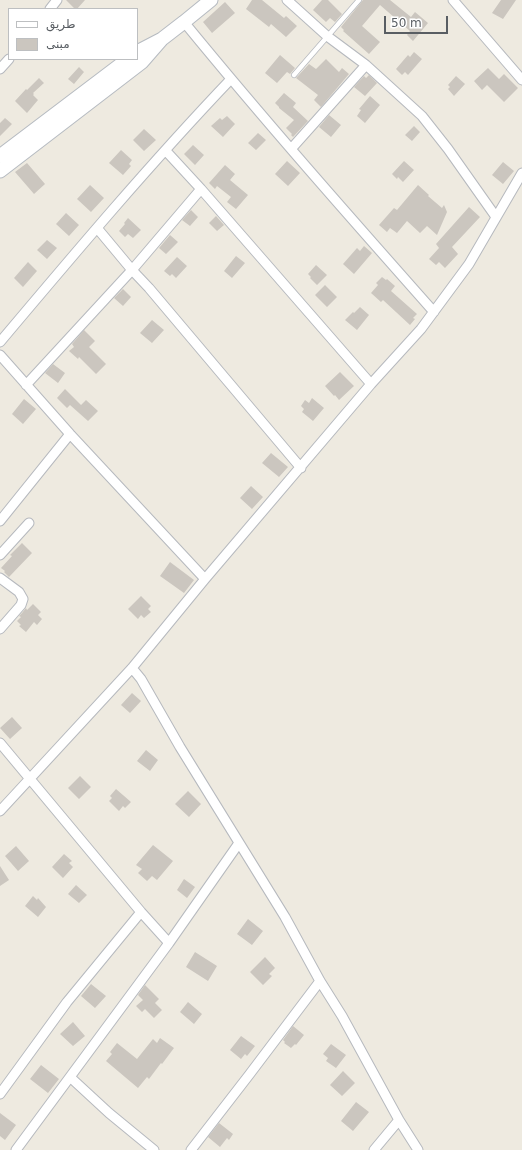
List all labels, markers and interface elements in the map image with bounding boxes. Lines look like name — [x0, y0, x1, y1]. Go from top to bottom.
legend — [8, 8, 138, 60]
scale bar — [386, 8, 450, 34]
text: 50 m — [391, 16, 422, 30]
text: طريق — [46, 17, 76, 31]
text: مبنى — [46, 37, 70, 51]

